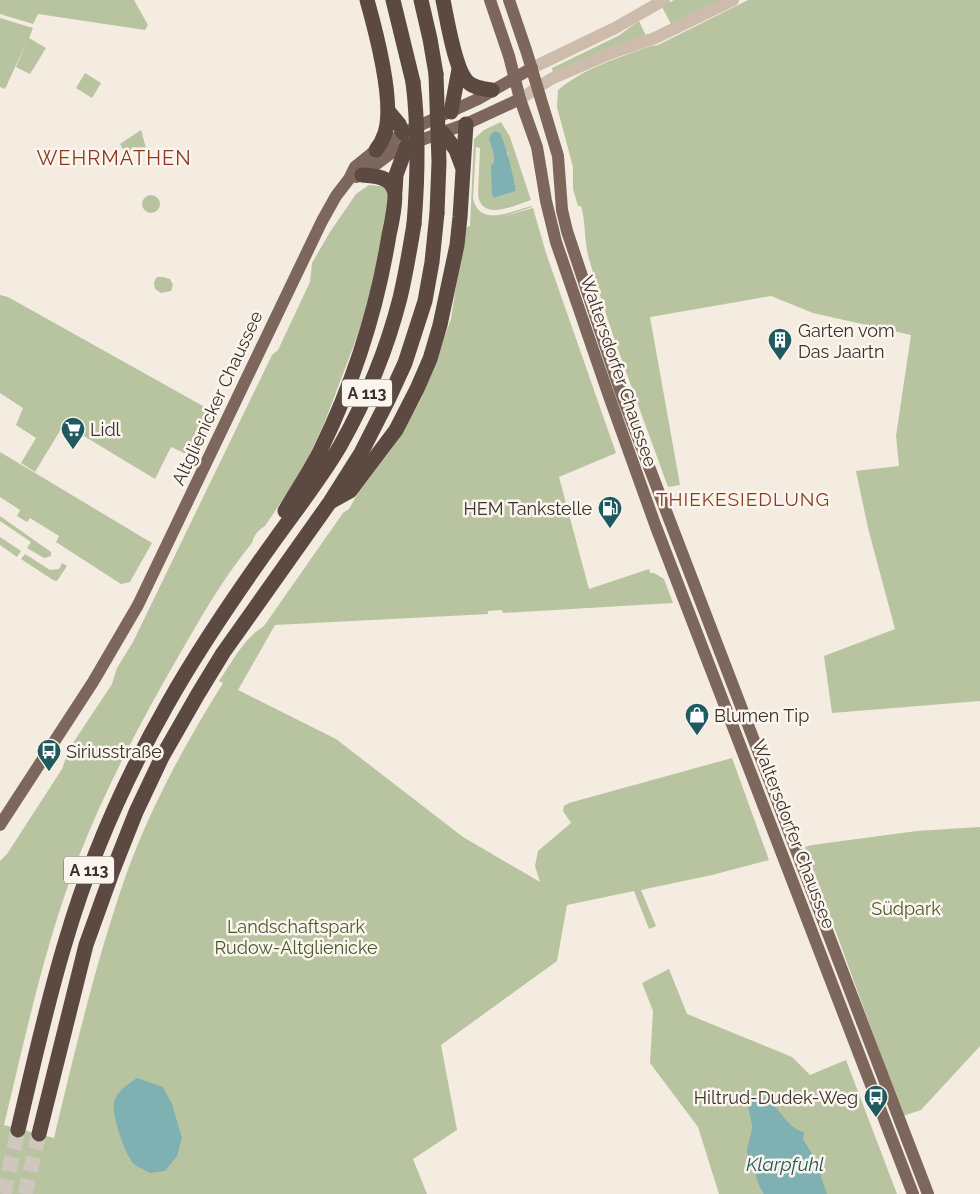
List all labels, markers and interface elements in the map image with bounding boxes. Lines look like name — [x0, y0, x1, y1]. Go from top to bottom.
district label: WEHRMATHEN — [36, 146, 192, 170]
street label: Waltersdorfer Chaussee — [576, 273, 662, 470]
street label: Altglienicker Chaussee — [167, 307, 267, 488]
place label: Garten vom Das Jaartn — [798, 320, 895, 362]
building icon: Garten vom Das Jaartn — [767, 327, 793, 361]
road number: A 113 — [342, 379, 392, 406]
supermarket icon: Lidl — [60, 416, 86, 450]
place label: Lidl — [90, 419, 121, 440]
district label: THIEKESIEDLUNG — [656, 488, 830, 510]
fuel station icon: HEM Tankstelle — [597, 495, 623, 529]
place label: HEM Tankstelle — [463, 498, 592, 519]
shop icon: Blumen Tip — [684, 702, 710, 736]
place label: Blumen Tip — [714, 705, 809, 726]
street label: Waltersdorfer Chaussee — [748, 736, 840, 932]
bus stop icon: Siriusstraße — [36, 738, 62, 772]
place label: Siriusstraße — [66, 741, 162, 762]
road number: A 113 — [64, 856, 114, 884]
park label: Südpark — [871, 898, 941, 919]
park label: Landschaftspark Rudow-Altglienicke — [214, 916, 378, 958]
bus stop icon: Hiltrud-Dudek-Weg — [863, 1084, 889, 1118]
place label: Hiltrud-Dudek-Weg — [694, 1087, 858, 1108]
water label: Klarpfuhl — [746, 1153, 824, 1175]

